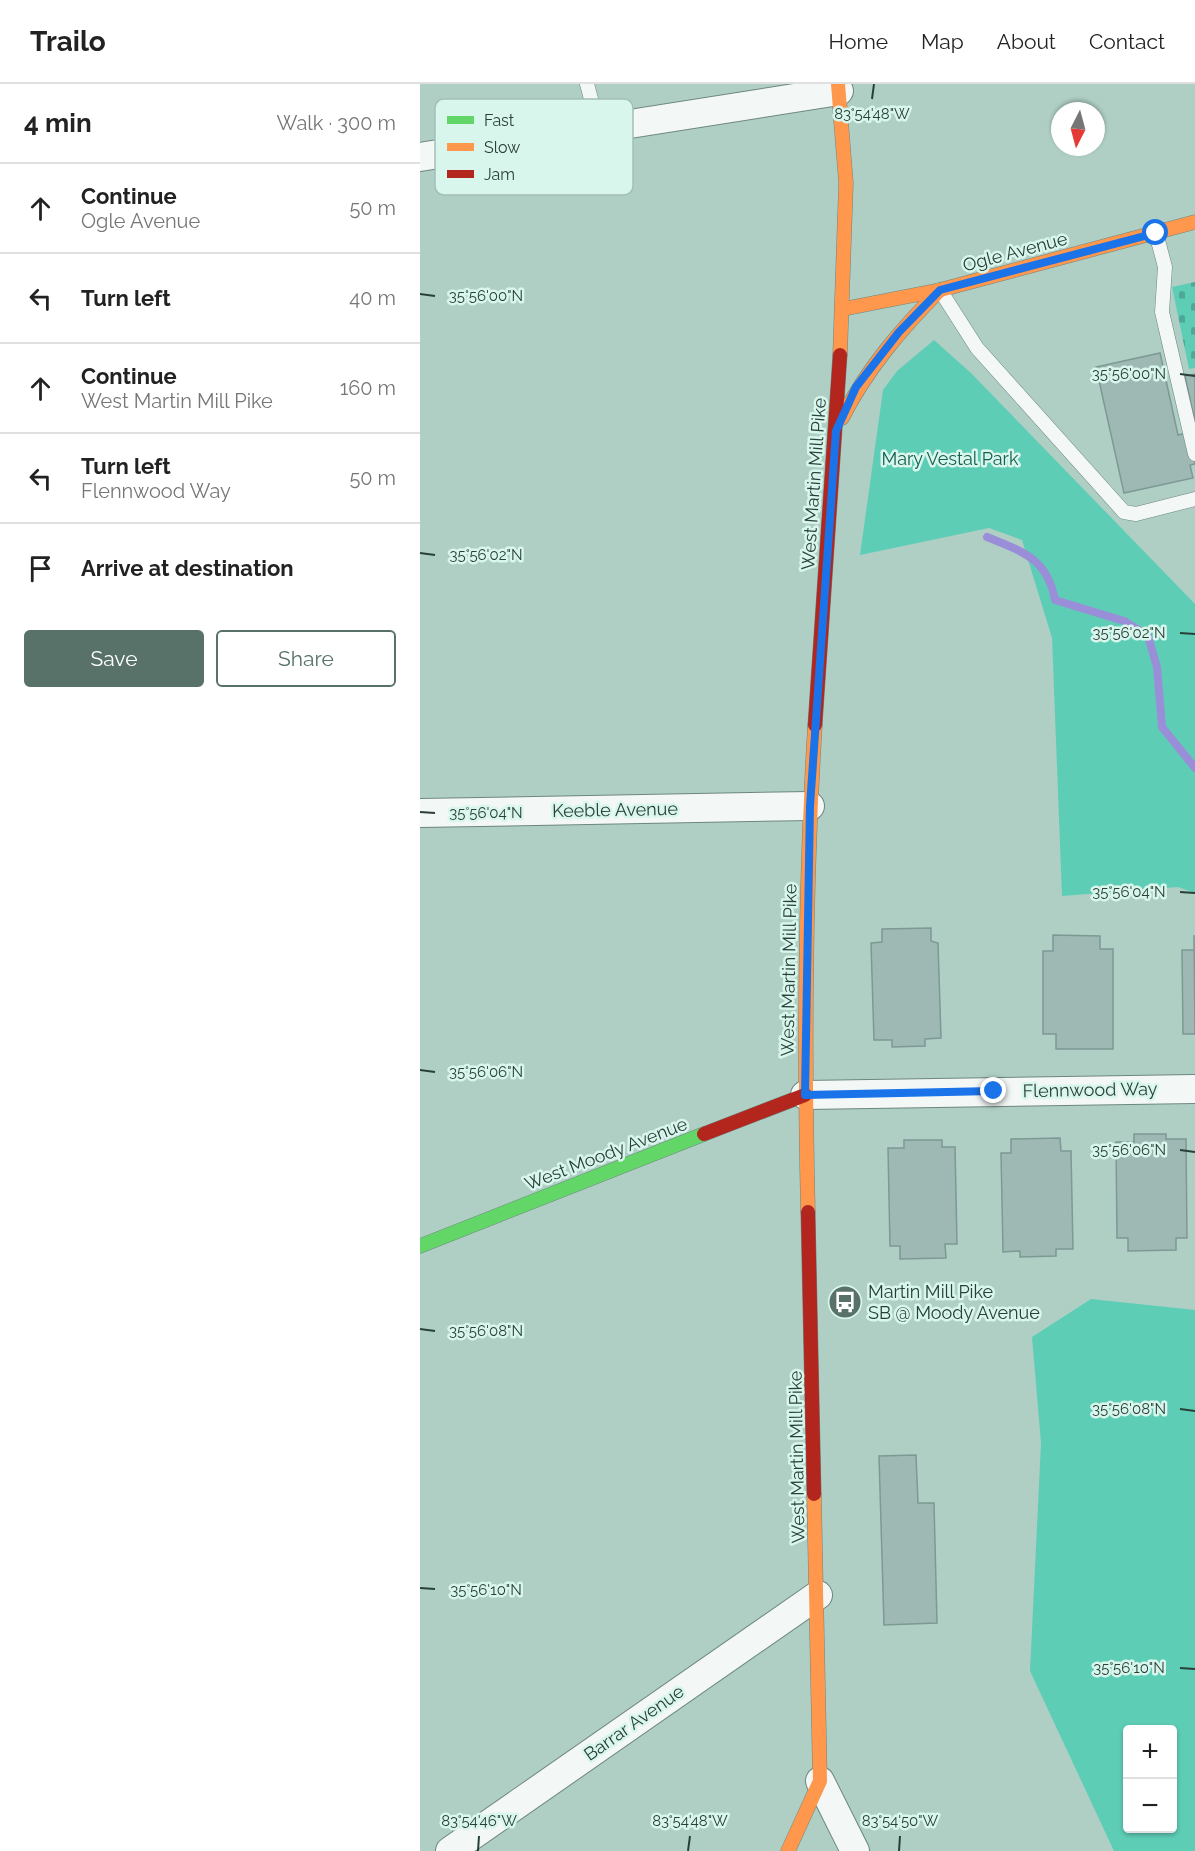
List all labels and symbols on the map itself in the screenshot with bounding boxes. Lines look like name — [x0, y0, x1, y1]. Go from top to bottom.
legend — [435, 99, 633, 195]
north arrow — [1051, 102, 1105, 156]
text: 83°54'48"W — [834, 105, 910, 123]
text: Fast — [484, 111, 515, 130]
text: Slow — [484, 138, 520, 157]
text: Jam — [484, 165, 515, 184]
route start — [1142, 219, 1168, 245]
street label: Ogle Avenue — [960, 227, 1070, 276]
text: 35°56'00"N — [449, 287, 523, 305]
text: 35°56'00"N — [1092, 365, 1166, 383]
street label: West Martin Mill Pike — [797, 397, 830, 571]
park label: Mary Vestal Park — [882, 448, 1019, 469]
text: 35°56'02"N — [450, 546, 522, 564]
text: 35°56'02"N — [1093, 624, 1165, 642]
street label: Keeble Avenue — [552, 798, 679, 821]
text: 35°56'04"N — [449, 804, 523, 822]
street label: West Martin Mill Pike — [776, 883, 801, 1056]
text: 35°56'04"N — [1092, 883, 1166, 901]
text: 35°56'06"N — [449, 1063, 523, 1081]
route end — [980, 1077, 1006, 1103]
street label: Flennwood Way — [1022, 1078, 1158, 1101]
street label: West Moody Avenue — [522, 1113, 690, 1194]
text: 35°56'06"N — [1092, 1141, 1166, 1159]
place label: Martin Mill Pike SB @ Moody Avenue — [868, 1281, 1040, 1323]
bus stop icon: Martin Mill Pike SB @ Moody Avenue — [827, 1284, 863, 1320]
text: 35°56'08"N — [449, 1322, 523, 1340]
street label: West Martin Mill Pike — [784, 1370, 809, 1544]
text: 35°56'08"N — [1092, 1400, 1166, 1418]
text: 35°56'10"N — [450, 1581, 522, 1599]
text: 35°56'10"N — [1093, 1659, 1165, 1677]
street label: Barrar Avenue — [580, 1680, 688, 1765]
text: 83°54'46"W — [441, 1812, 517, 1830]
text: 83°54'48"W — [652, 1812, 728, 1830]
text: 83°54'50"W — [862, 1812, 939, 1830]

